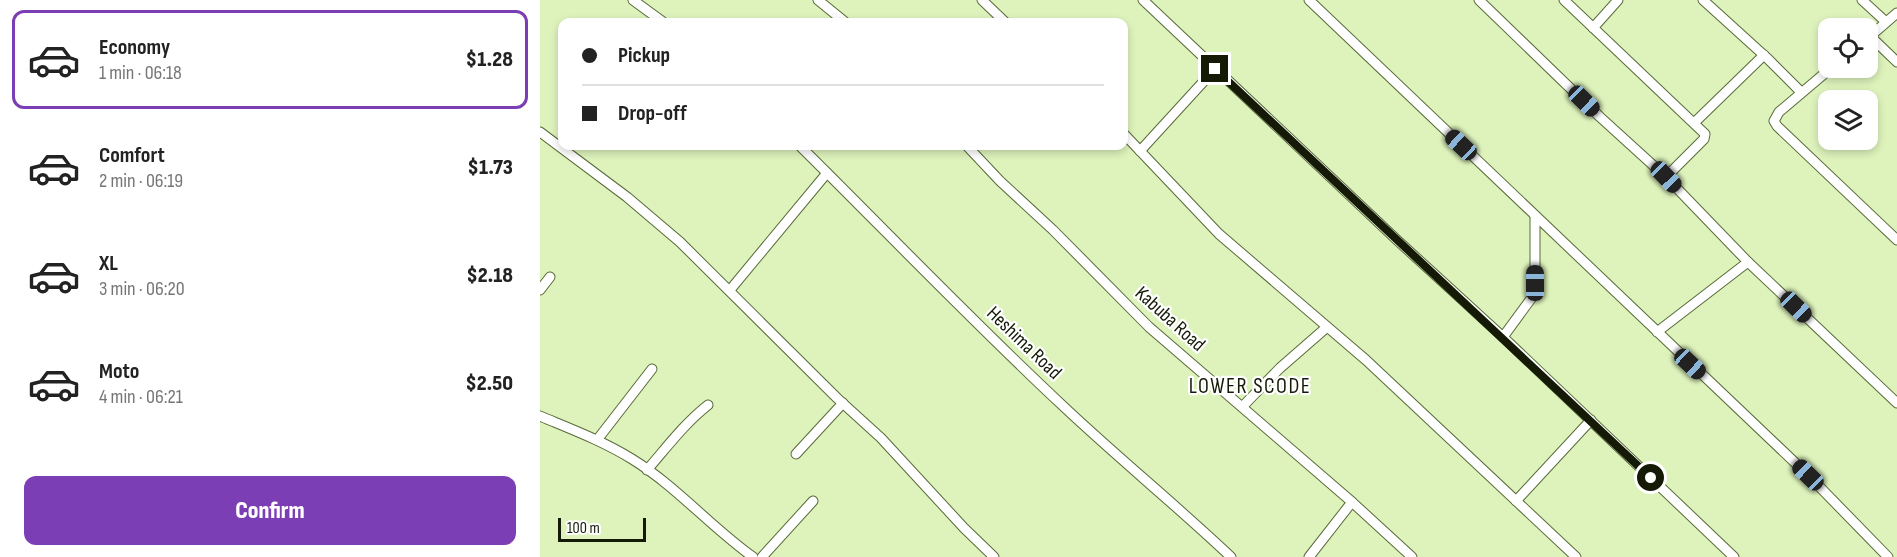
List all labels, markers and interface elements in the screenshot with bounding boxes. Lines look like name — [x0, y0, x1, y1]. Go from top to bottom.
map controls — [1818, 18, 1878, 150]
button: locate — [1818, 18, 1878, 78]
icon: car — [27, 33, 81, 87]
text: Economy — [99, 34, 170, 61]
text: Pickup — [618, 42, 670, 69]
text: $1.28 — [466, 46, 513, 73]
route end — [1201, 55, 1228, 82]
text: 1 min · 06:18 — [99, 61, 182, 85]
car — [1565, 82, 1603, 120]
button: layers — [1818, 90, 1878, 150]
text: Drop-off — [618, 100, 687, 127]
car — [1442, 126, 1480, 164]
icon: car — [27, 141, 81, 195]
text: Comfort — [99, 142, 165, 169]
text: $1.73 — [468, 154, 513, 181]
car — [1647, 158, 1685, 196]
text: 2 min · 06:19 — [99, 169, 183, 193]
icon: car — [27, 249, 81, 303]
text: XL — [99, 250, 118, 277]
text: $2.18 — [466, 262, 513, 289]
car — [1526, 265, 1544, 301]
text: 3 min · 06:20 — [99, 277, 185, 301]
street label: Kabuba Road — [1130, 281, 1210, 357]
car — [1777, 288, 1815, 326]
street label: Heshima Road — [982, 301, 1066, 385]
car — [1671, 345, 1709, 383]
icon: car — [27, 357, 81, 411]
text: Moto — [99, 358, 139, 385]
text: $2.50 — [466, 370, 513, 397]
district label: LOWER SCODE — [1189, 373, 1311, 400]
text: 4 min · 06:21 — [99, 385, 183, 409]
car — [1789, 456, 1827, 494]
route start — [1637, 464, 1664, 491]
button: Confirm — [24, 476, 516, 545]
scale bar — [558, 515, 646, 542]
text: 100 m — [567, 519, 600, 538]

